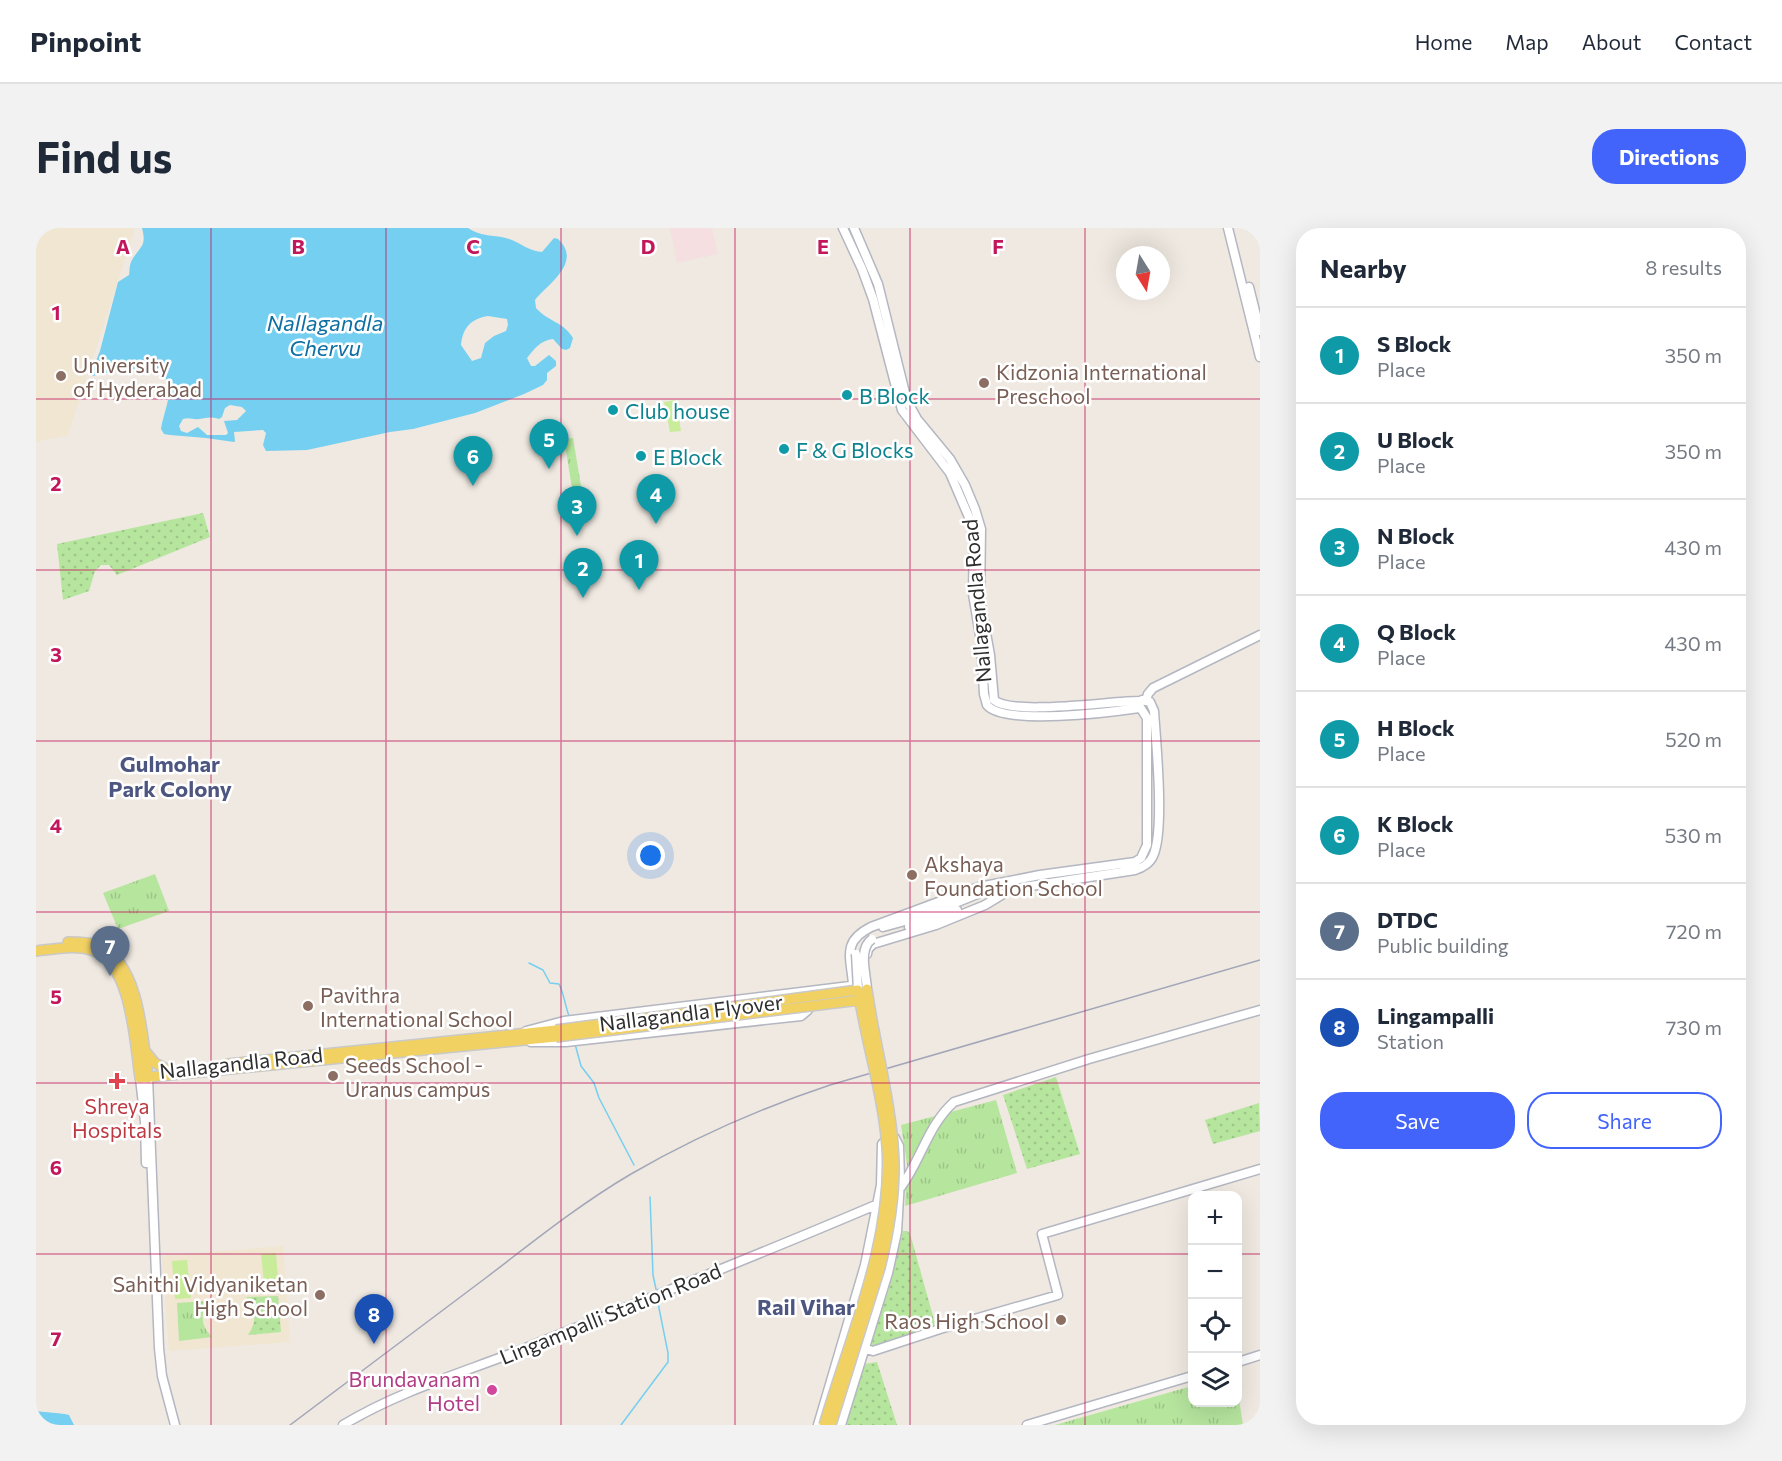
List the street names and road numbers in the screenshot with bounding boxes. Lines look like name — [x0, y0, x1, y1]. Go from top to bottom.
street label: Nallagandla Road — [956, 518, 996, 684]
street label: Nallagandla Flyover — [598, 988, 784, 1036]
street label: Nallagandla Road — [158, 1041, 324, 1083]
street label: Lingampalli Station Road — [496, 1257, 724, 1369]

